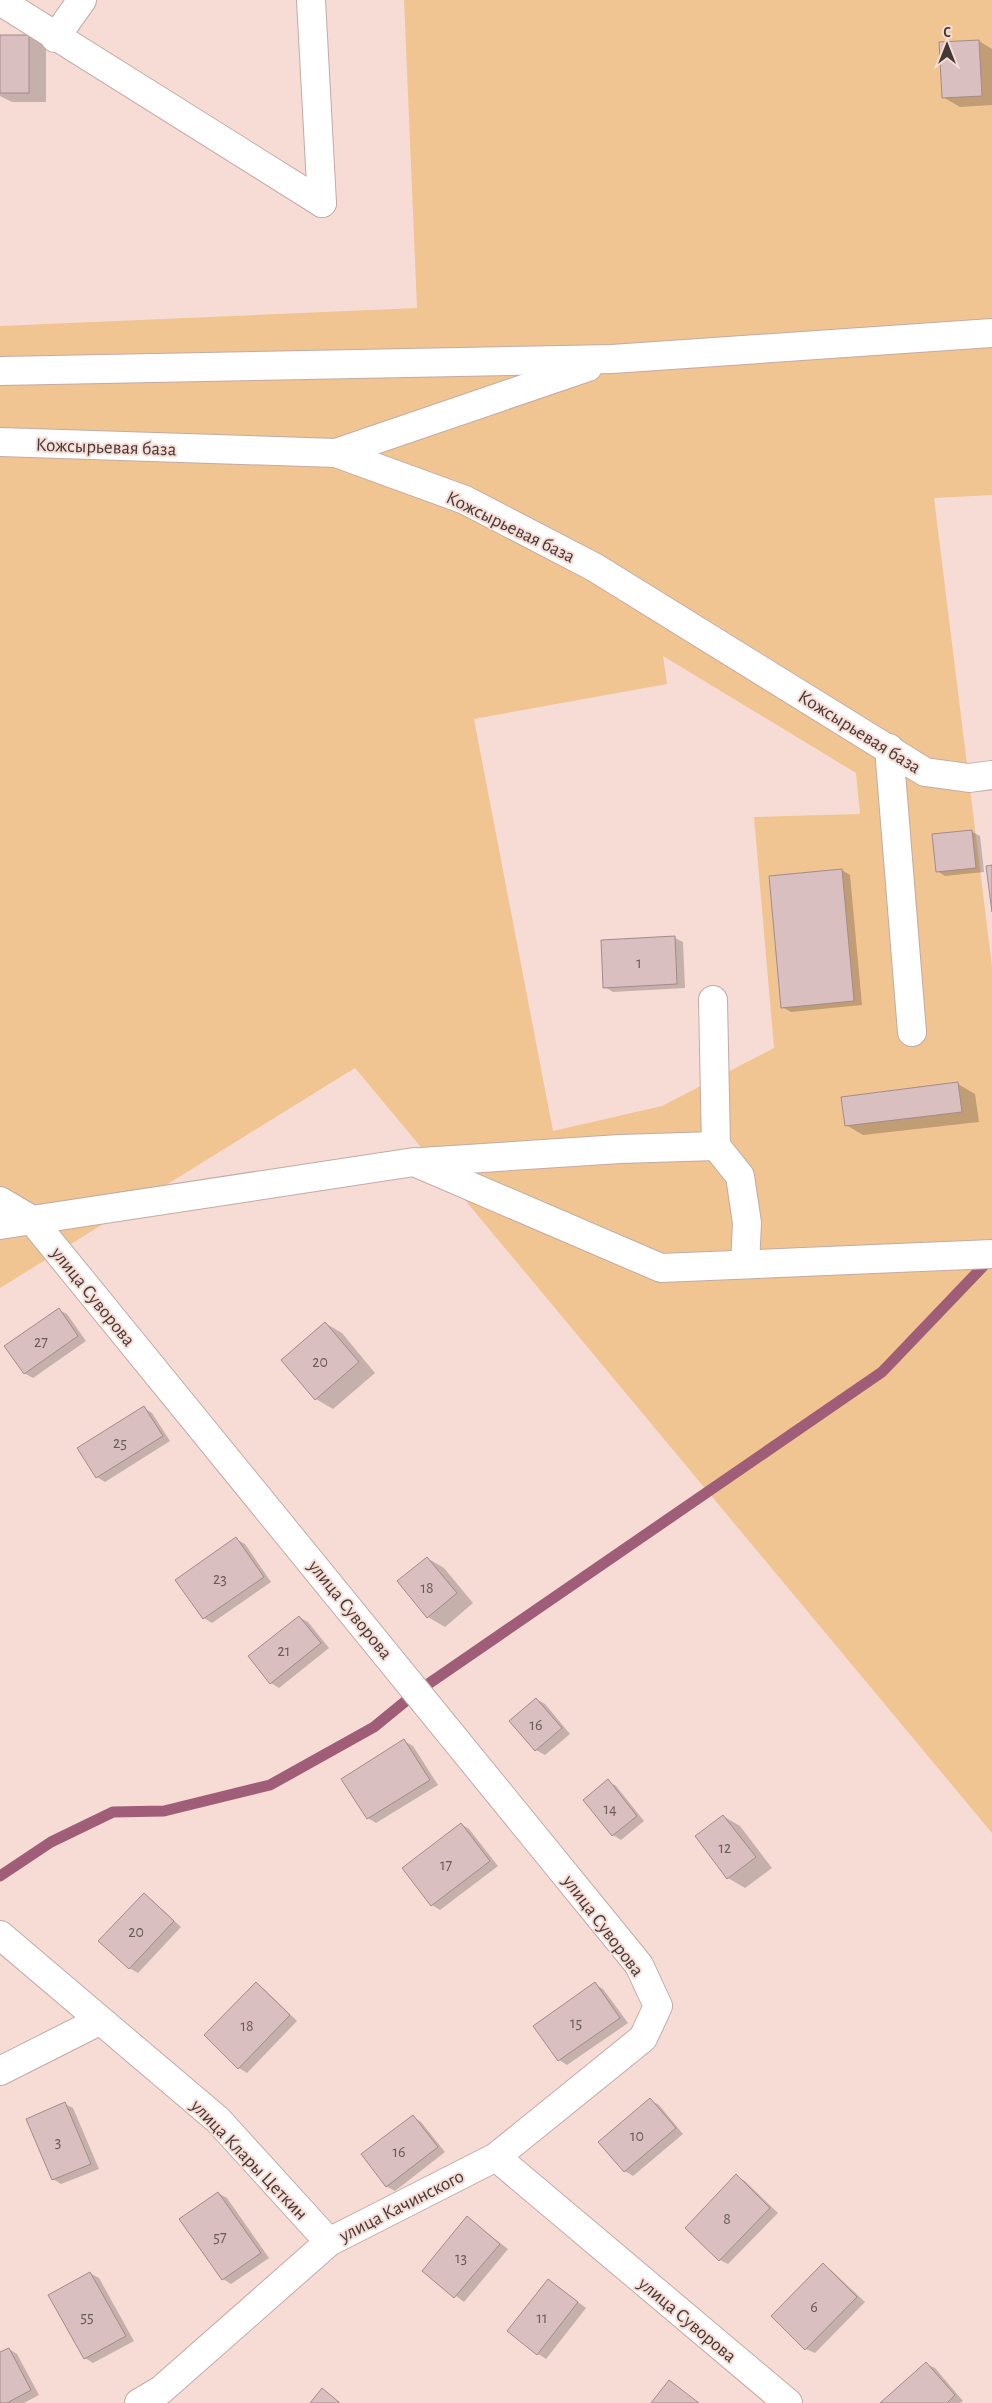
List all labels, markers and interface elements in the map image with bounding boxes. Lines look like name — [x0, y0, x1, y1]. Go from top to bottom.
north arrow — [922, 20, 972, 70]
text: С — [943, 26, 951, 40]
street label: Кожсырьевая база — [35, 436, 177, 459]
street label: Кожсырьевая база — [443, 488, 578, 567]
street label: Кожсырьевая база — [795, 687, 924, 778]
house number: 1 — [636, 955, 642, 971]
street label: улица Суворова — [47, 1243, 139, 1350]
house number: 27 — [34, 1334, 48, 1350]
house number: 20 — [312, 1354, 328, 1370]
house number: 25 — [113, 1435, 127, 1451]
street label: улица Суворова — [304, 1556, 396, 1663]
house number: 23 — [213, 1571, 227, 1587]
house number: 18 — [420, 1580, 434, 1596]
house number: 21 — [278, 1643, 290, 1659]
house number: 16 — [529, 1717, 543, 1733]
house number: 14 — [603, 1801, 617, 1817]
house number: 12 — [719, 1840, 731, 1856]
house number: 17 — [440, 1857, 452, 1873]
street label: улица Суворова — [558, 1871, 647, 1980]
house number: 20 — [128, 1924, 144, 1940]
house number: 15 — [570, 2015, 582, 2031]
house number: 18 — [240, 2018, 254, 2034]
street label: улица Клары Цеткин — [186, 2096, 311, 2224]
house number: 10 — [630, 2128, 644, 2144]
house number: 3 — [55, 2134, 61, 2150]
house number: 16 — [392, 2144, 406, 2160]
street label: улица Качинского — [336, 2167, 467, 2246]
house number: 8 — [723, 2211, 731, 2227]
house number: 57 — [213, 2229, 227, 2245]
house number: 13 — [455, 2250, 467, 2266]
street label: улица Суворова — [634, 2273, 740, 2367]
house number: 6 — [810, 2299, 818, 2315]
house number: 55 — [80, 2309, 94, 2325]
house number: 11 — [536, 2310, 548, 2326]

